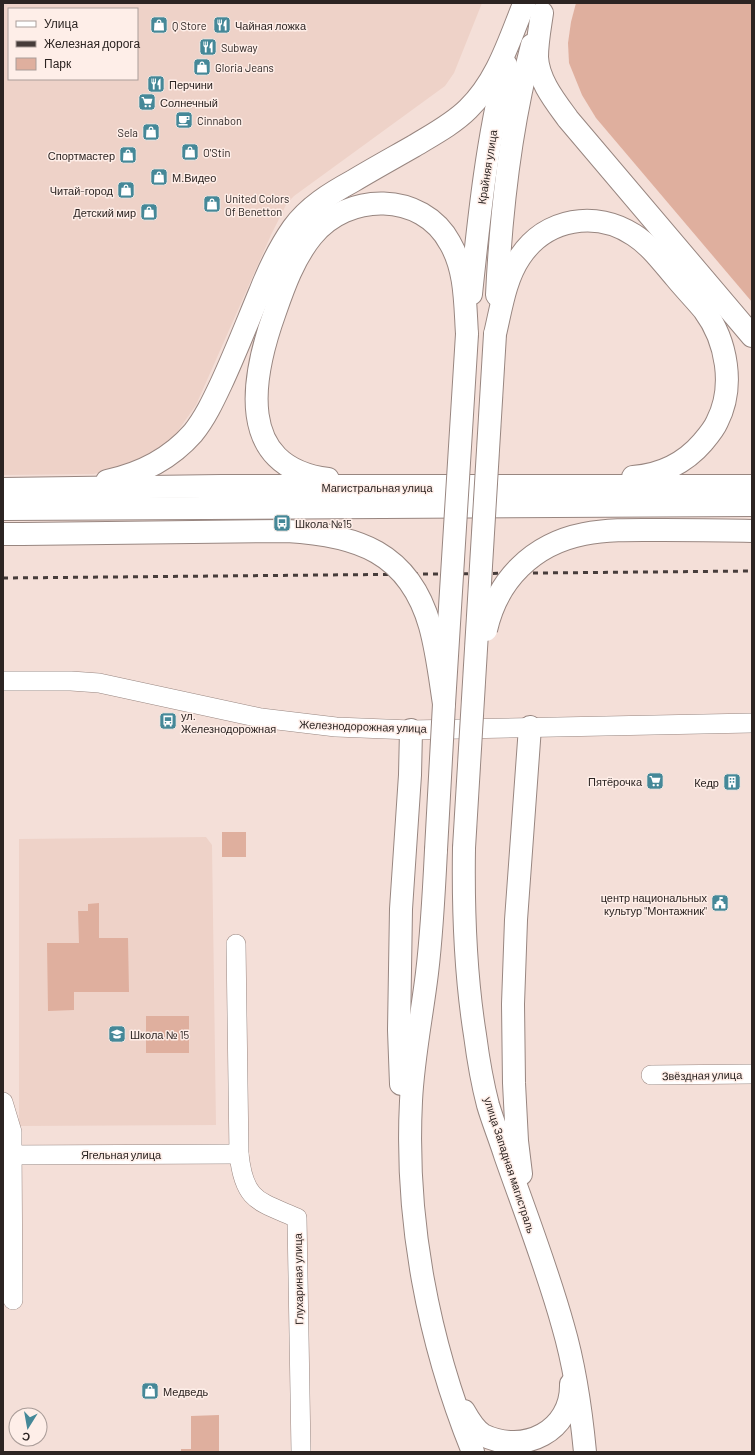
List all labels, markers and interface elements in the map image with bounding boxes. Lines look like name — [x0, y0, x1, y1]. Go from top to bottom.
legend — [8, 8, 138, 80]
shop icon: Q Store — [149, 15, 169, 35]
restaurant icon: Чайная ложка — [212, 15, 232, 35]
text: Улица — [44, 16, 78, 31]
place label: Q Store — [172, 19, 207, 32]
place label: Чайная ложка — [235, 19, 307, 32]
text: Железная дорога — [44, 36, 140, 51]
restaurant icon: Subway — [198, 37, 218, 57]
place label: Subway — [221, 41, 258, 54]
text: Парк — [44, 56, 72, 71]
shop icon: Gloria Jeans — [192, 57, 212, 77]
place label: Gloria Jeans — [215, 61, 274, 74]
restaurant icon: Перчини — [146, 74, 166, 94]
place label: Перчини — [169, 78, 213, 91]
supermarket icon: Солнечный — [137, 92, 157, 112]
place label: Солнечный — [160, 96, 218, 109]
cafe icon: Cinnabon — [174, 110, 194, 130]
place label: Cinnabon — [197, 114, 242, 127]
shop icon: Sela — [141, 122, 161, 142]
place label: Sela — [118, 126, 138, 139]
street label: Крайняя улица — [475, 128, 499, 205]
shop icon: O'Stin — [180, 142, 200, 162]
shop icon: Спортмастер — [118, 145, 138, 165]
place label: O'Stin — [203, 146, 231, 159]
place label: Спортмастер — [48, 149, 115, 162]
shop icon: М.Видео — [149, 167, 169, 187]
place label: М.Видео — [172, 171, 216, 184]
shop icon: Читай-город — [116, 180, 136, 200]
place label: Читай-город — [50, 184, 114, 197]
place label: United Colors Of Benetton — [225, 192, 289, 218]
shop icon: United Colors Of Benetton — [202, 194, 222, 214]
shop icon: Детский мир — [139, 202, 159, 222]
place label: Детский мир — [73, 206, 136, 219]
street label: Магистральная улица — [321, 481, 433, 494]
bus stop icon: Школа №15 — [272, 513, 292, 533]
place label: Школа №15 — [295, 517, 352, 530]
place label: ул. Железнодорожная — [181, 709, 276, 735]
bus stop icon: ул. Железнодорожная — [158, 711, 178, 731]
street label: Железнодорожная улица — [299, 717, 428, 735]
supermarket icon: Пятёрочка — [645, 771, 665, 791]
building icon: Кедр — [722, 772, 742, 792]
place label: Пятёрочка — [588, 775, 643, 788]
place label: Кедр — [694, 776, 719, 789]
place label: центр национальных культур "Монтажник" — [601, 891, 707, 917]
public building icon: центр национальных культур "Монтажник" — [710, 893, 730, 913]
school or university icon: Школа № 15 — [107, 1024, 127, 1044]
place label: Школа № 15 — [130, 1028, 189, 1041]
street label: Звёздная улица — [662, 1068, 743, 1082]
street label: улица Западная магистраль — [482, 1095, 538, 1235]
street label: Ягельная улица — [81, 1148, 162, 1161]
street label: Глухариная улица — [291, 1232, 305, 1325]
shop icon: Медведь — [140, 1381, 160, 1401]
place label: Медведь — [163, 1385, 209, 1398]
north arrow — [8, 1407, 48, 1447]
text: С — [21, 1430, 31, 1444]

